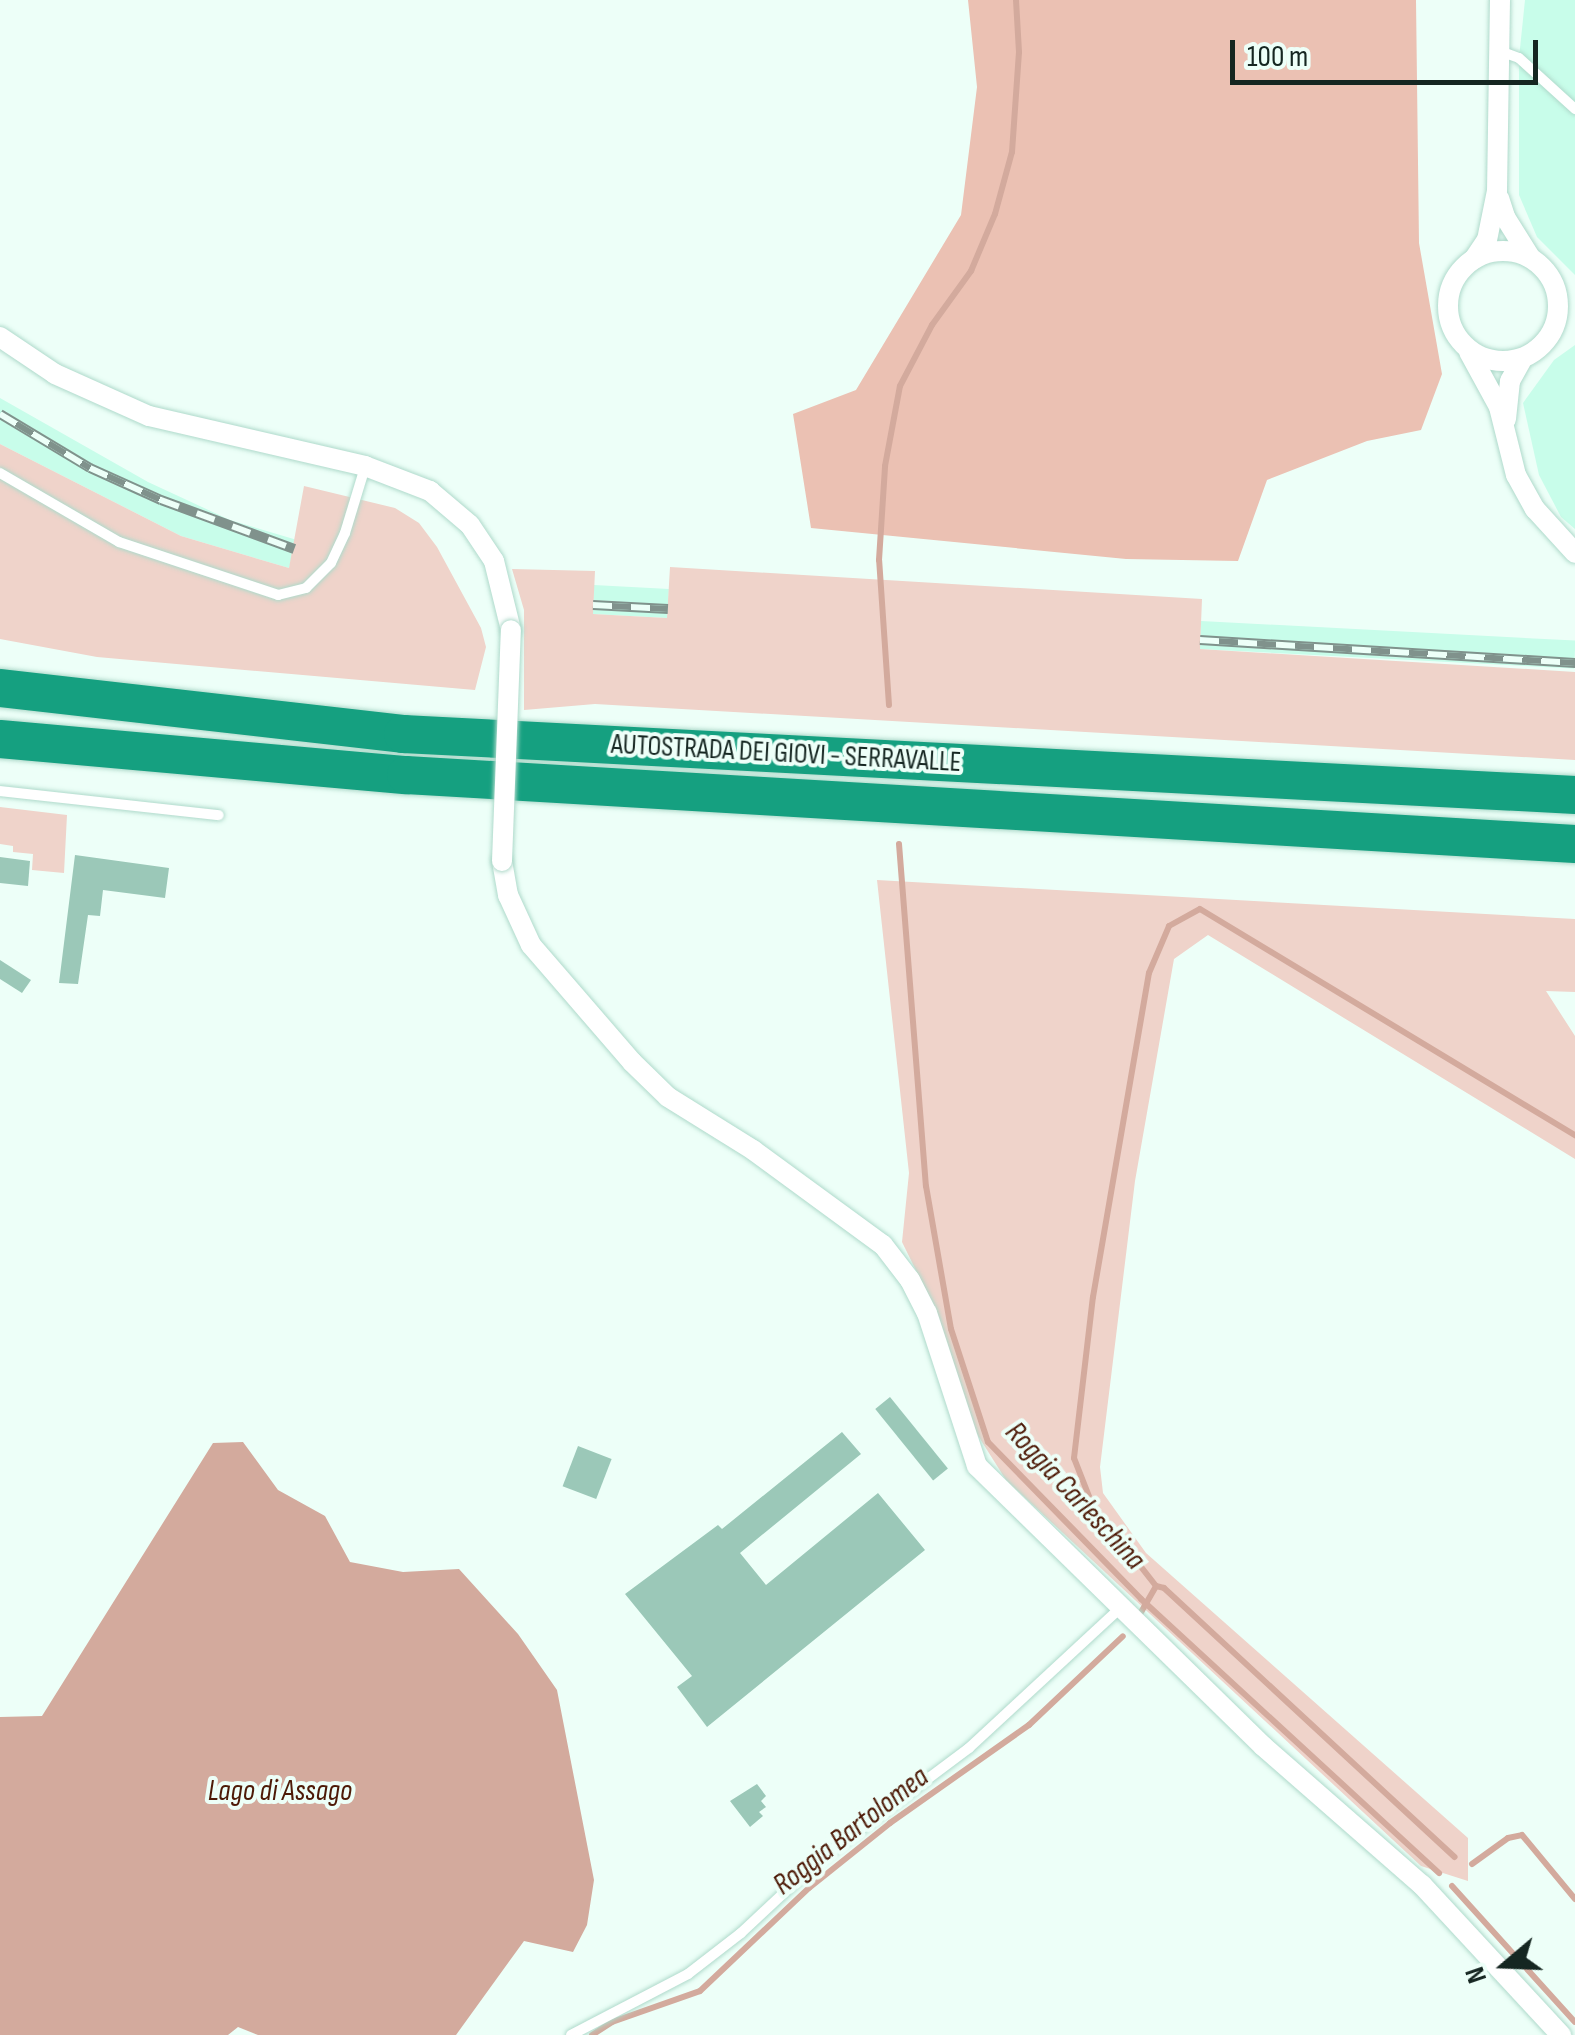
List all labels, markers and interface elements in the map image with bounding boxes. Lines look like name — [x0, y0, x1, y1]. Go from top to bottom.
scale bar — [1235, 20, 1542, 82]
text: 100 m — [1247, 39, 1308, 75]
street label: AUTOSTRADA DEI GIOVI - SERRAVALLE — [610, 728, 962, 780]
water label: Roggia Carleschina — [997, 1415, 1153, 1577]
water label: Roggia Bartolomea — [766, 1759, 936, 1903]
water label: Lago di Assago — [208, 1773, 352, 1809]
north arrow — [1455, 1915, 1555, 2015]
text: N — [1458, 1962, 1494, 1987]

